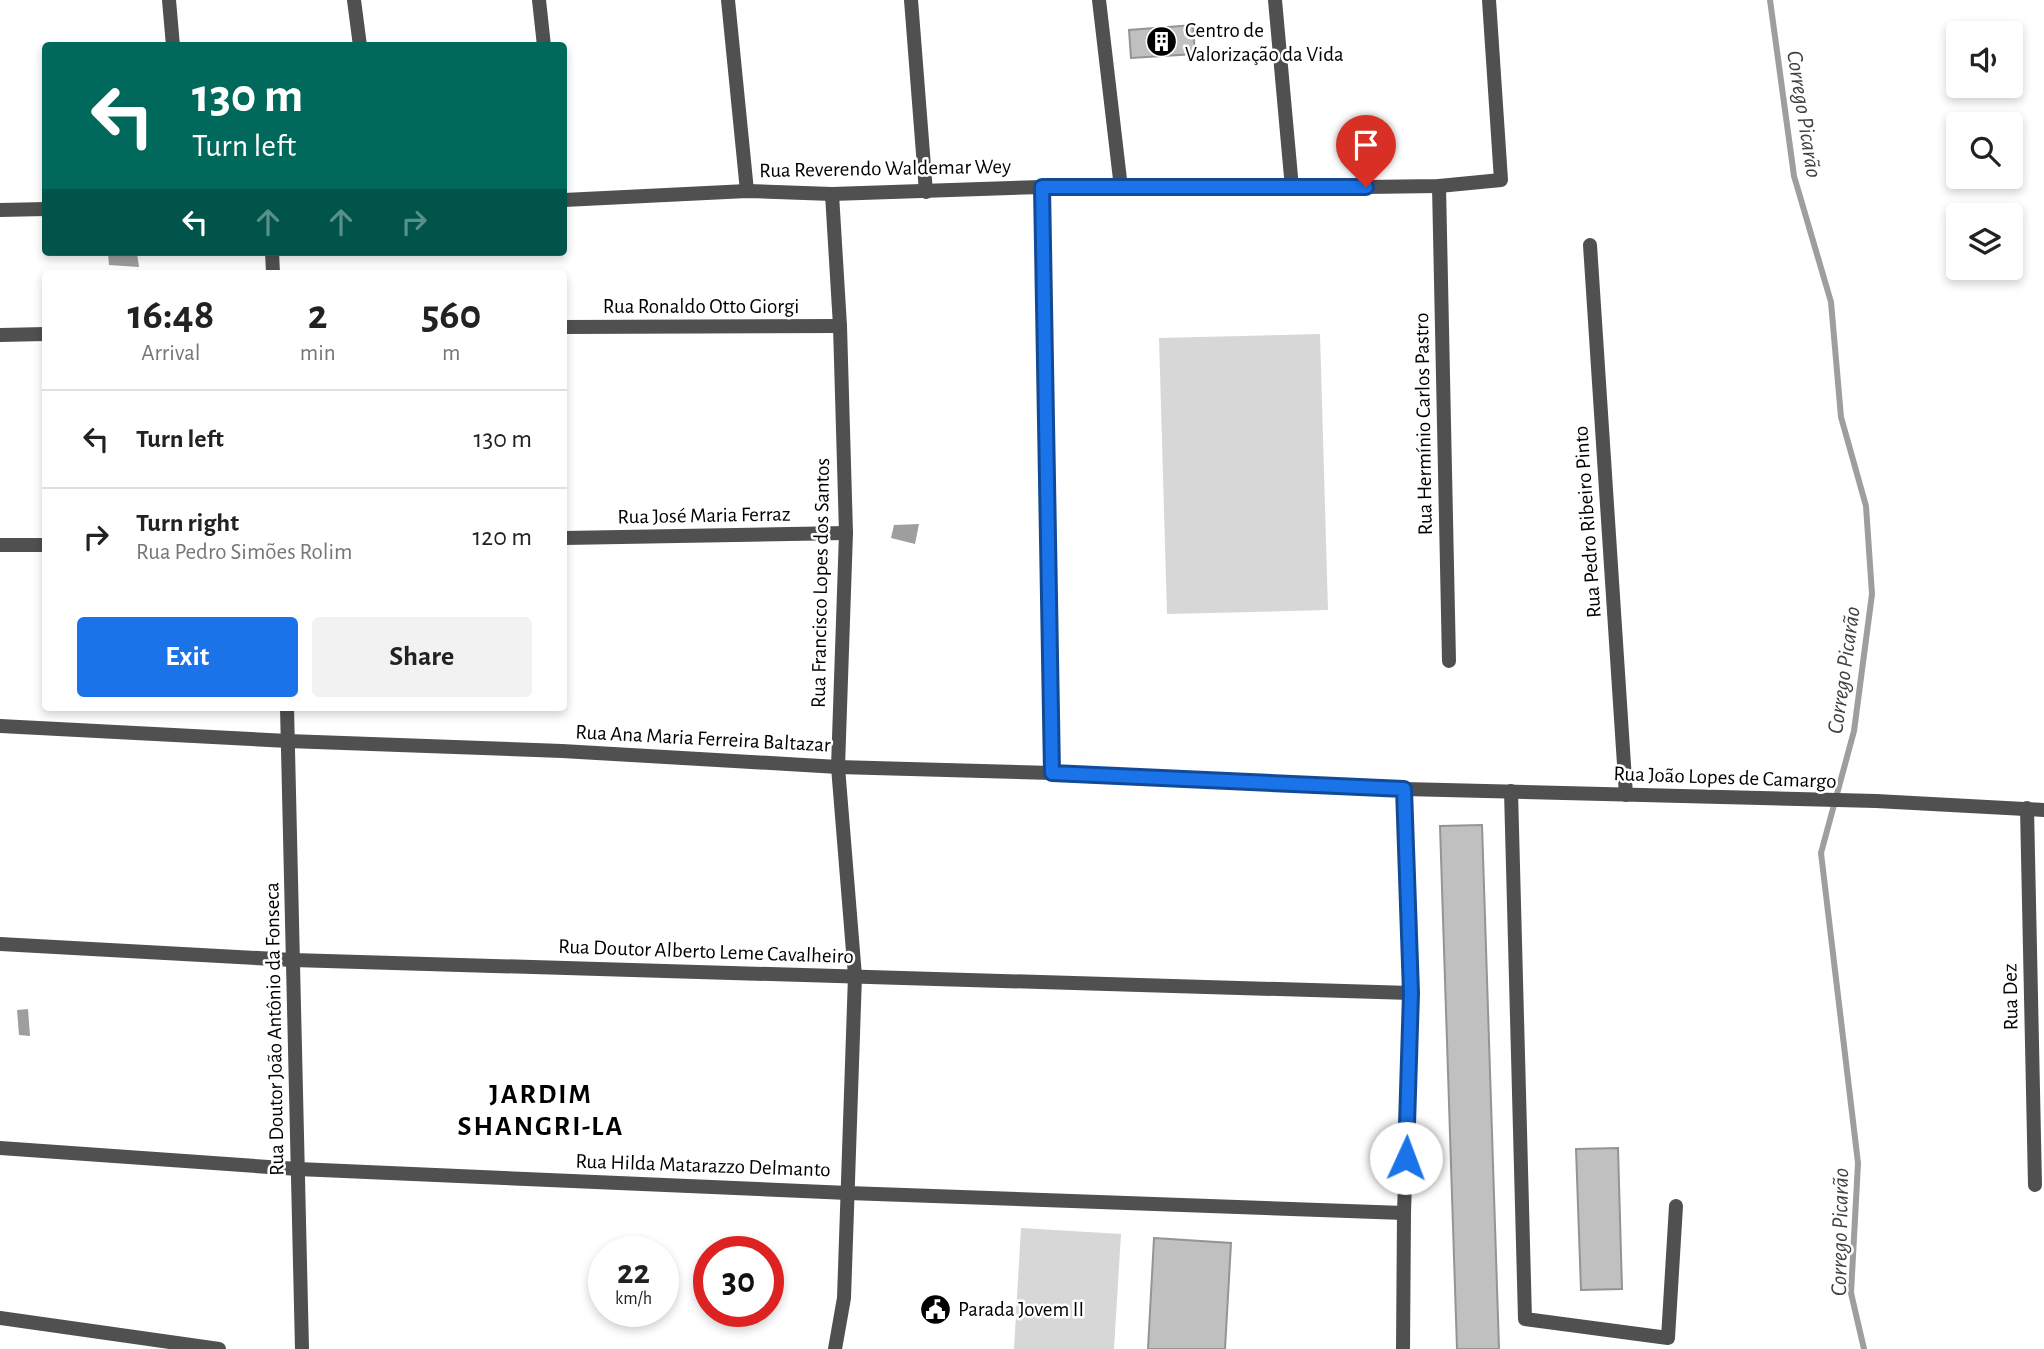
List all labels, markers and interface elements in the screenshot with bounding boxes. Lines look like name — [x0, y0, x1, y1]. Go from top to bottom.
place label: Centro de Valorização da Vida — [1185, 20, 1344, 65]
map controls — [1946, 21, 2023, 280]
button: sound — [1946, 21, 2023, 98]
building icon: Centro de Valorização da Vida — [1145, 25, 1179, 59]
water label: Corrego Picarão — [1782, 49, 1825, 179]
icon: left — [77, 70, 168, 161]
text: 130 m — [192, 72, 303, 121]
button: search — [1946, 112, 2023, 189]
pin — [1336, 115, 1396, 187]
icon: arrive — [1347, 126, 1385, 164]
text: Turn left — [192, 130, 296, 162]
street label: Rua Reverendo Waldemar Wey — [759, 156, 1011, 181]
icon: left — [176, 203, 214, 241]
icon: ahead — [249, 203, 287, 241]
icon: ahead — [322, 203, 360, 241]
icon: right — [395, 203, 433, 241]
button: layers — [1946, 203, 2023, 280]
text: 16:48 — [127, 294, 214, 336]
text: 2 — [308, 294, 328, 336]
text: 560 — [421, 294, 481, 336]
street label: Rua Ronaldo Otto Giorgi — [603, 296, 799, 317]
street label: Rua Hermínio Carlos Pastro — [1411, 312, 1436, 535]
text: Arrival — [141, 342, 200, 365]
text: min — [300, 342, 336, 365]
text: m — [442, 342, 461, 365]
icon: left — [77, 420, 115, 458]
street label: Rua Pedro Ribeiro Pinto — [1570, 425, 1605, 619]
text: Turn left — [136, 426, 224, 452]
text: 130 m — [474, 426, 532, 452]
street label: Rua Francisco Lopes dos Santos — [808, 458, 833, 708]
street label: Rua José Maria Ferraz — [617, 503, 791, 528]
text: Turn right — [136, 510, 239, 536]
icon: right — [77, 518, 115, 556]
text: 120 m — [472, 524, 532, 550]
text: Rua Pedro Simões Rolim — [136, 541, 352, 564]
water label: Corrego Picarão — [1824, 605, 1865, 735]
button: Exit — [77, 617, 298, 697]
button: Share — [312, 617, 532, 697]
street label: Rua Ana Maria Ferreira Baltazar — [575, 721, 831, 756]
street label: Rua João Lopes de Camargo — [1613, 763, 1837, 792]
street label: Rua Doutor João Antônio da Fonseca — [261, 882, 288, 1176]
street label: Rua Doutor Alberto Leme Cavalheiro — [558, 936, 854, 967]
street label: Rua Dez — [1999, 963, 2022, 1031]
district label: JARDIM SHANGRI-LA — [458, 1081, 624, 1141]
position arrow — [1369, 1121, 1443, 1195]
street label: Rua Hilda Matarazzo Delmanto — [575, 1151, 831, 1180]
water label: Corrego Picarão — [1828, 1168, 1853, 1296]
speed limit sign: 30 — [693, 1236, 784, 1327]
text: 22 — [617, 1255, 650, 1290]
text: km/h — [615, 1290, 652, 1308]
public building icon: Parada Jovem II — [918, 1292, 952, 1326]
place label: Parada Jovem II — [958, 1299, 1084, 1320]

